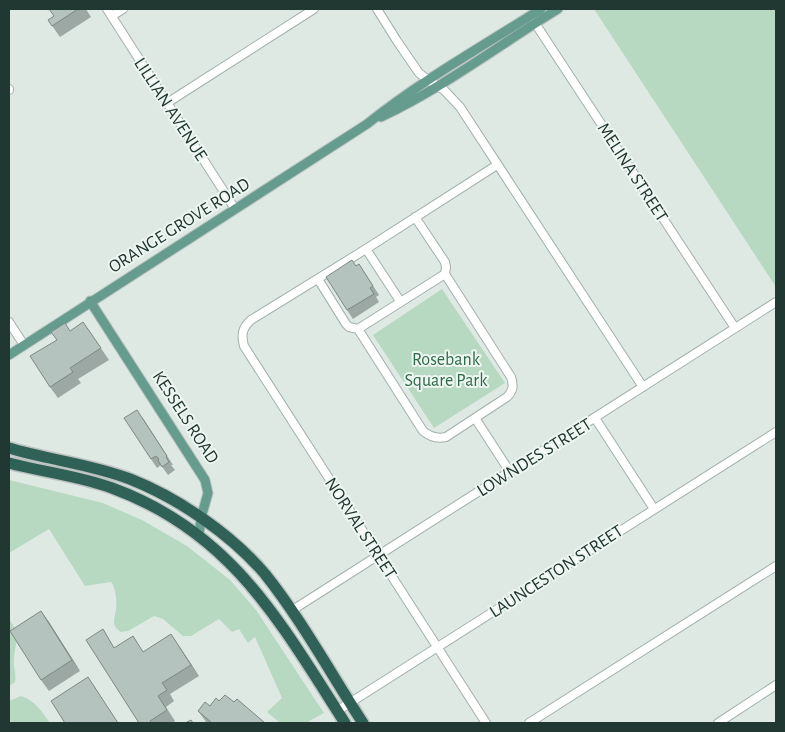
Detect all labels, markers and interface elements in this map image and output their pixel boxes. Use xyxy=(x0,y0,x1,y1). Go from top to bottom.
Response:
street label: LILLIAN AVENUE xyxy=(130,55,210,165)
street label: MELINA STREET xyxy=(594,120,671,225)
street label: ORANGE GROVE ROAD xyxy=(106,175,253,277)
park label: Rosebank Square Park xyxy=(405,351,488,390)
street label: KESSELS ROAD xyxy=(149,368,222,467)
street label: LOWNDES STREET xyxy=(474,415,595,500)
street label: NORVAL STREET xyxy=(321,475,400,583)
street label: LAUNCESTON STREET xyxy=(487,522,627,622)

